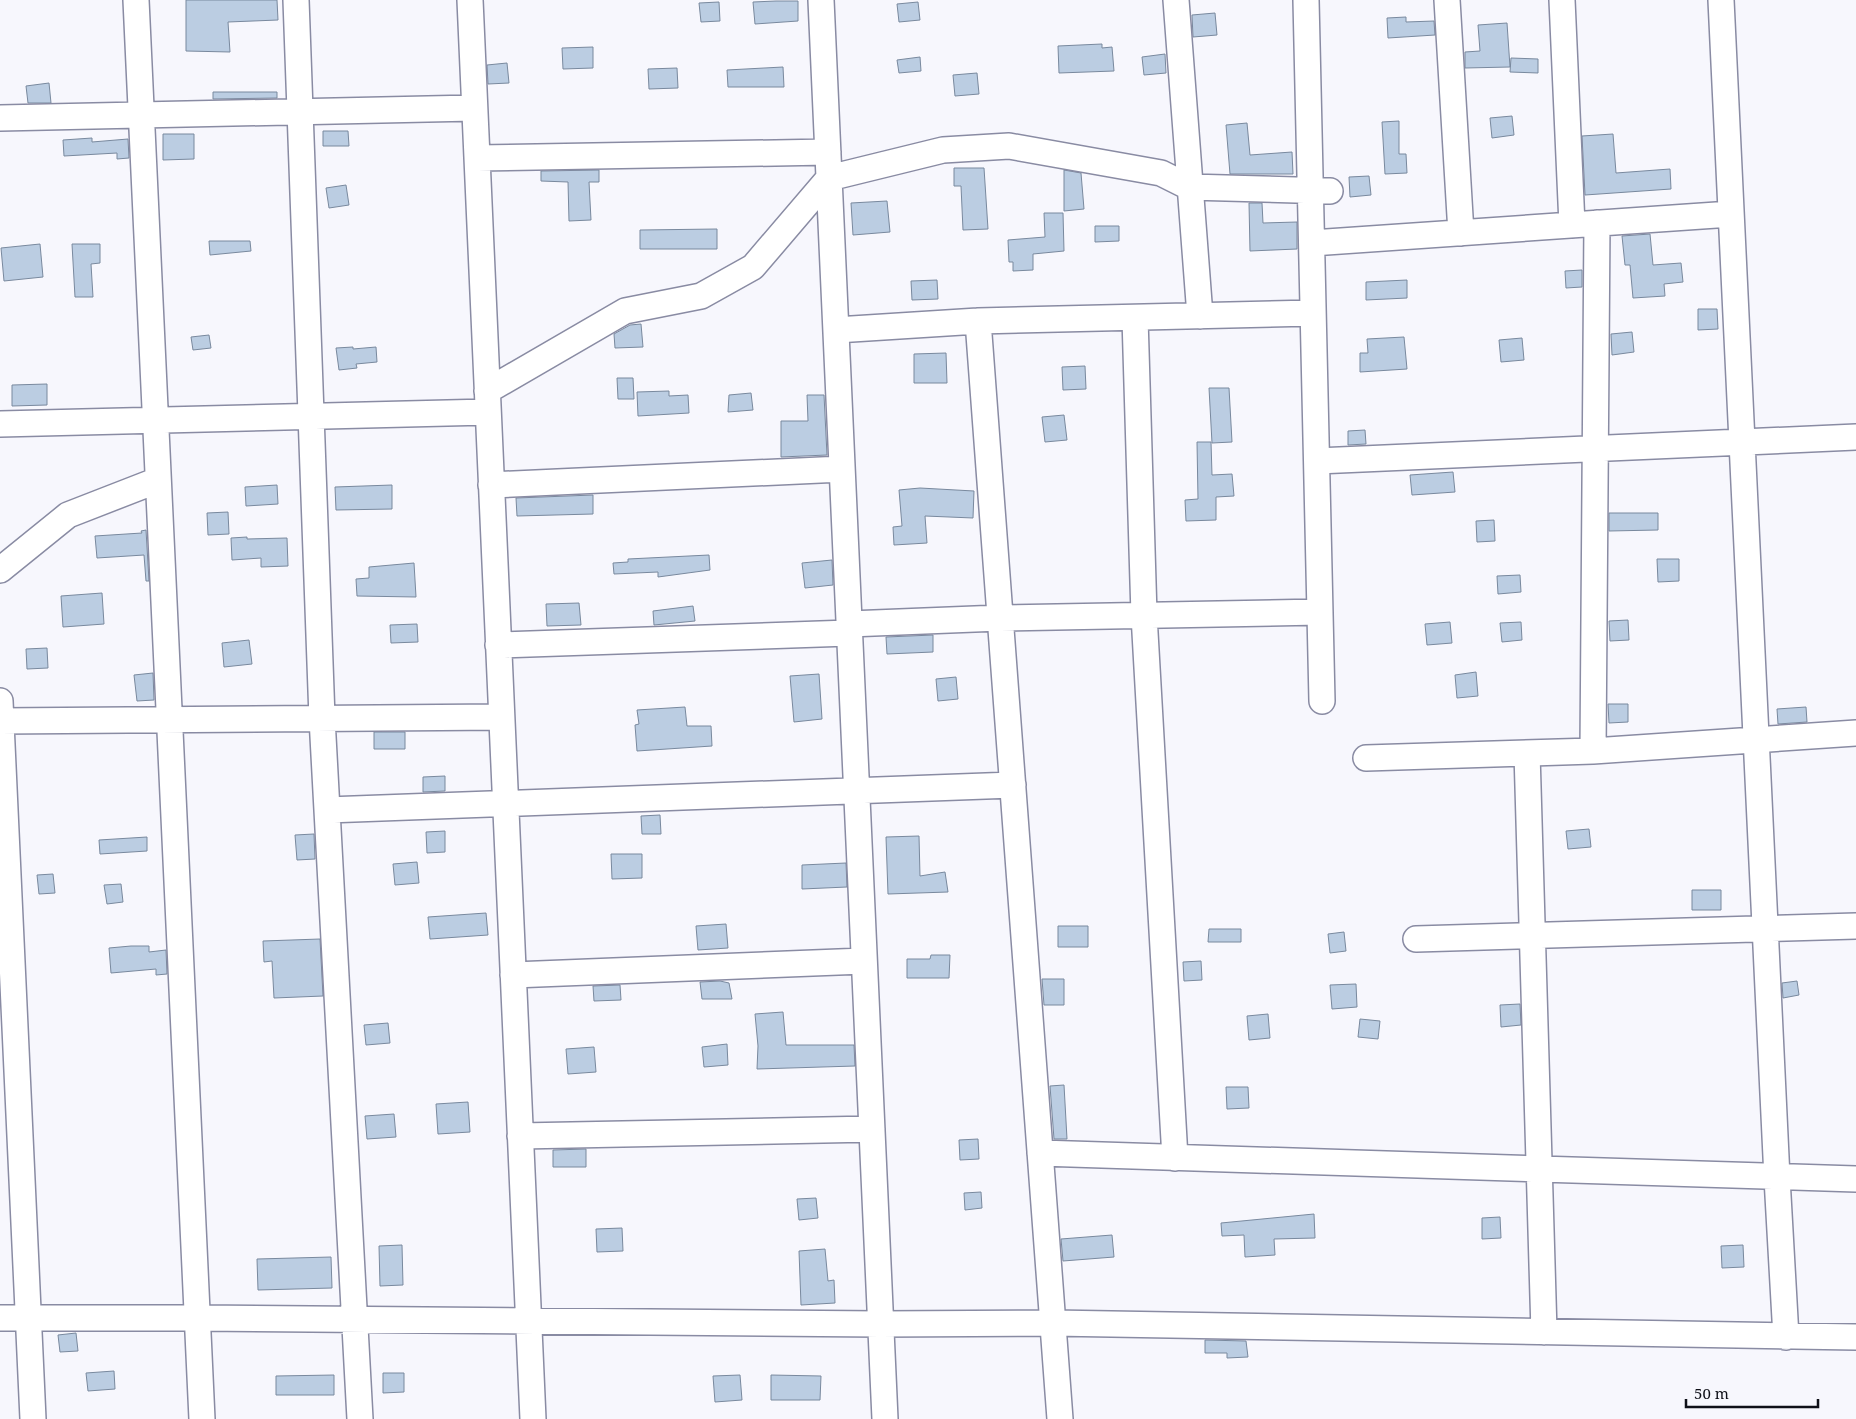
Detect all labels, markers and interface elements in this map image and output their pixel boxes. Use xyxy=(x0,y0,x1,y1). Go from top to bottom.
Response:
scale bar xyxy=(1686,1376,1818,1408)
text: 50 m xyxy=(1694,1383,1729,1403)

